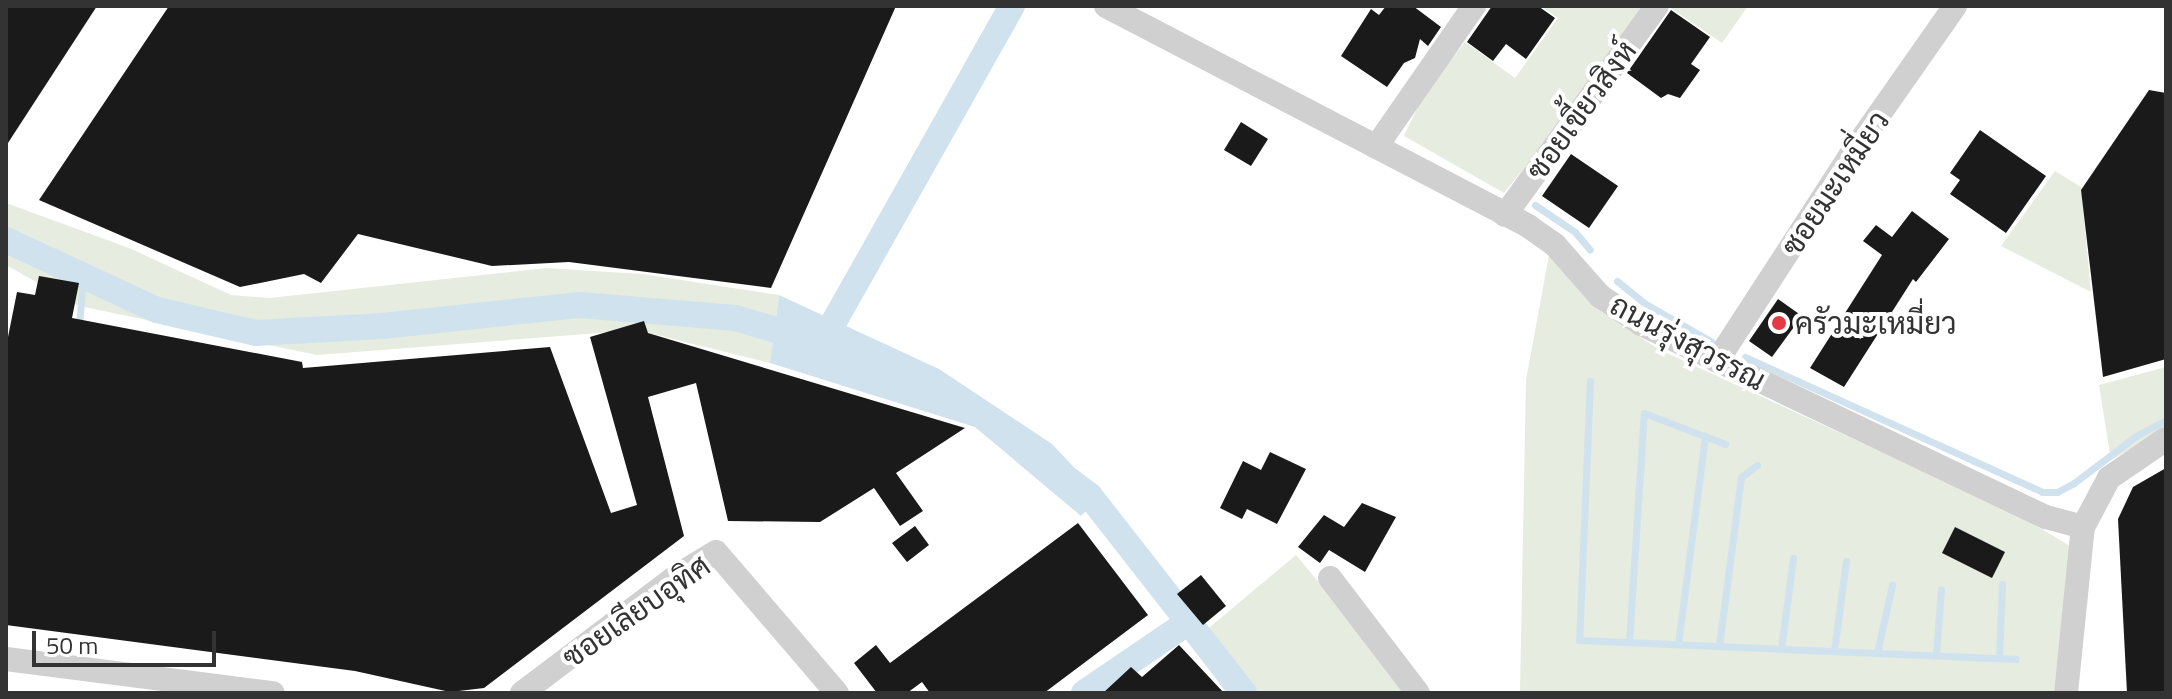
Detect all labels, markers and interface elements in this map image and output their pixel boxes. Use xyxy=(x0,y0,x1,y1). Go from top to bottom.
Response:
street label: ซอยเขี้ยวสิงห์ xyxy=(1519,33,1643,187)
street label: ซอยมะเหมี่ยว xyxy=(1773,104,1897,262)
street label: ถนนรุ่งสุวรรณ xyxy=(1604,286,1772,398)
place label: ครัวมะเหมี่ยว xyxy=(1795,305,1957,341)
marker: ครัวมะเหมี่ยว xyxy=(1770,314,1788,332)
street label: ซอยเลียบอุทิศ xyxy=(555,547,717,675)
scale bar xyxy=(36,615,220,665)
text: 50 m xyxy=(46,627,98,663)

